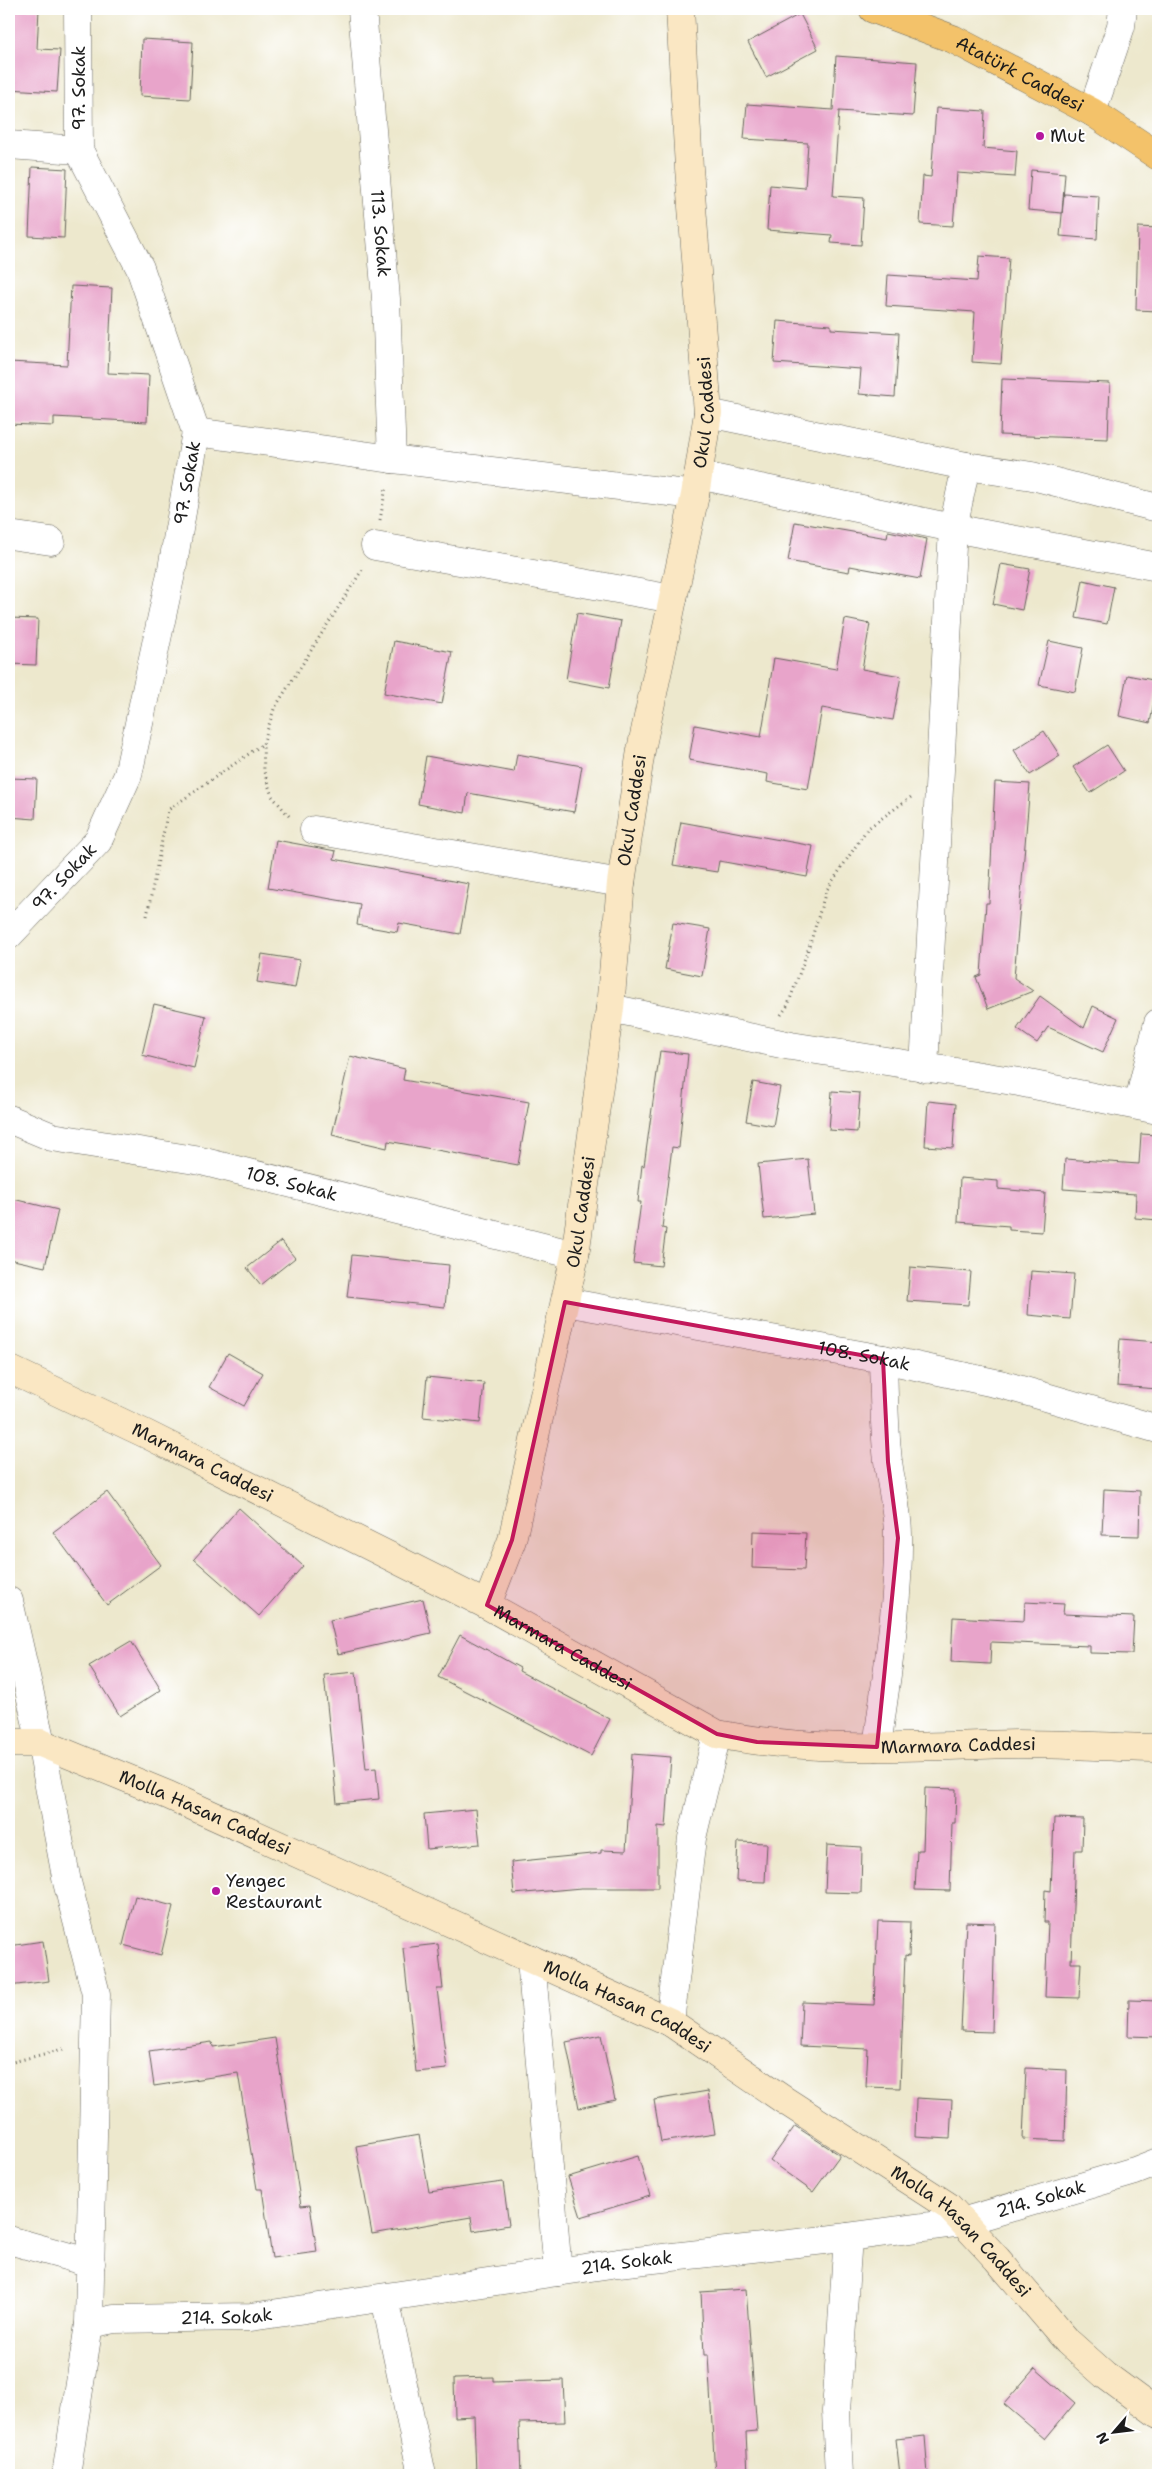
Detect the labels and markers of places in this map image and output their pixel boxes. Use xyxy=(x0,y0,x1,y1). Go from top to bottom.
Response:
place label: Mut xyxy=(1050,124,1085,148)
marker: Mut xyxy=(1034,130,1046,142)
place label: Yengec Restaurant xyxy=(226,1869,322,1914)
marker: Yengec Restaurant xyxy=(210,1885,222,1897)

